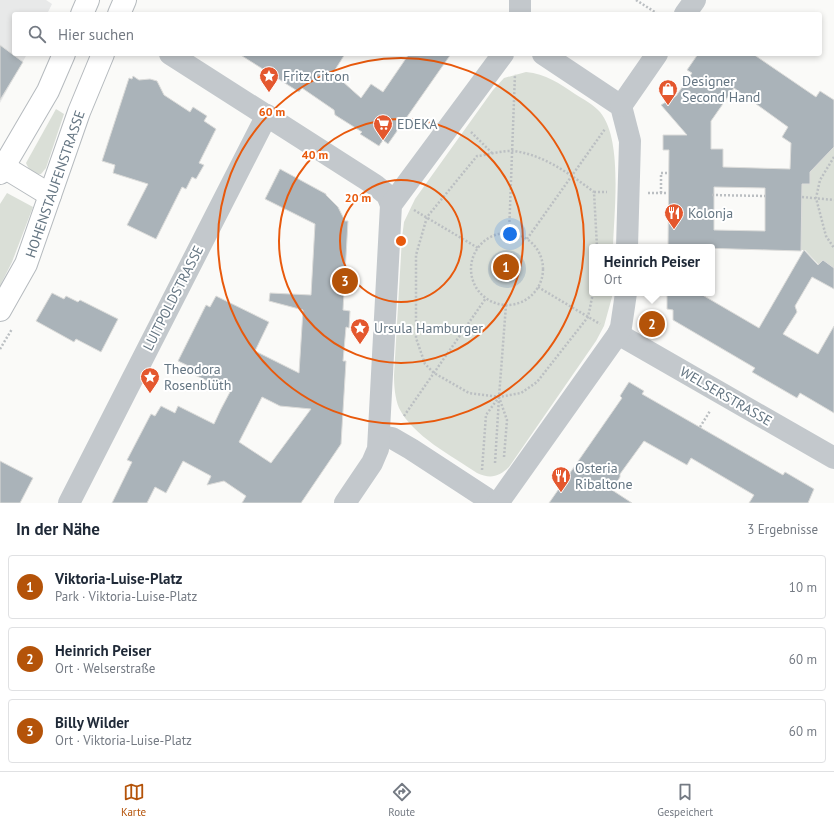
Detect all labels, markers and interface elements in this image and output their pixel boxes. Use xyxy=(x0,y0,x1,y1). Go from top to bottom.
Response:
search box xyxy=(12,12,822,56)
icon: search xyxy=(26,23,48,45)
text: Hier suchen xyxy=(58,25,134,44)
place icon: Fritz Citron xyxy=(258,65,280,93)
place label: Fritz Citron xyxy=(283,67,350,85)
place label: Designer Second Hand xyxy=(682,72,760,106)
shop icon: Designer Second Hand xyxy=(657,78,679,106)
text: 60 m xyxy=(259,104,285,119)
street label: HOHENSTAUFENSTRASSE xyxy=(21,108,89,260)
supermarket icon: EDEKA xyxy=(372,113,394,141)
place label: EDEKA xyxy=(397,115,438,133)
text: 40 m xyxy=(302,147,328,162)
text: 20 m xyxy=(345,190,371,205)
restaurant icon: Kolonja xyxy=(663,202,685,230)
place label: Kolonja xyxy=(688,204,733,222)
your location xyxy=(500,224,520,244)
centre of rings xyxy=(394,234,408,248)
street label: LUITPOLDSTRASSE xyxy=(139,242,207,354)
popup xyxy=(589,244,715,296)
pin: 1 xyxy=(493,252,519,282)
text: Heinrich Peiser xyxy=(604,252,700,271)
pin: 3 xyxy=(332,266,358,296)
text: Ort xyxy=(604,271,622,288)
pin: 2 xyxy=(639,309,665,339)
place icon: Ursula Hamburger xyxy=(349,317,371,345)
place label: Ursula Hamburger xyxy=(374,319,483,337)
place label: Theodora Rosenblüth xyxy=(164,360,231,394)
street label: WELSERSTRASSE xyxy=(677,362,775,430)
place icon: Theodora Rosenblüth xyxy=(139,366,161,394)
place label: Osteria Ribaltone xyxy=(575,459,633,493)
restaurant icon: Osteria Ribaltone xyxy=(550,465,572,493)
text: In der Nähe xyxy=(16,518,100,540)
text: 3 Ergebnisse xyxy=(747,521,818,538)
text: Viktoria-Luise-Platz xyxy=(55,569,183,588)
text: 1 xyxy=(26,579,34,596)
text: 10 m xyxy=(789,579,817,596)
text: Park · Viktoria-Luise-Platz xyxy=(55,588,197,605)
text: Heinrich Peiser xyxy=(55,641,151,660)
text: 2 xyxy=(26,651,34,668)
text: 60 m xyxy=(789,651,817,668)
text: Ort · Welserstraße xyxy=(55,660,155,677)
text: Billy Wilder xyxy=(55,713,129,732)
text: 3 xyxy=(26,723,34,740)
text: 60 m xyxy=(789,723,817,740)
text: Ort · Viktoria-Luise-Platz xyxy=(55,732,192,749)
tab: Karte xyxy=(121,781,146,819)
tab: Route xyxy=(388,781,415,819)
tab: Gespeichert xyxy=(657,781,713,819)

